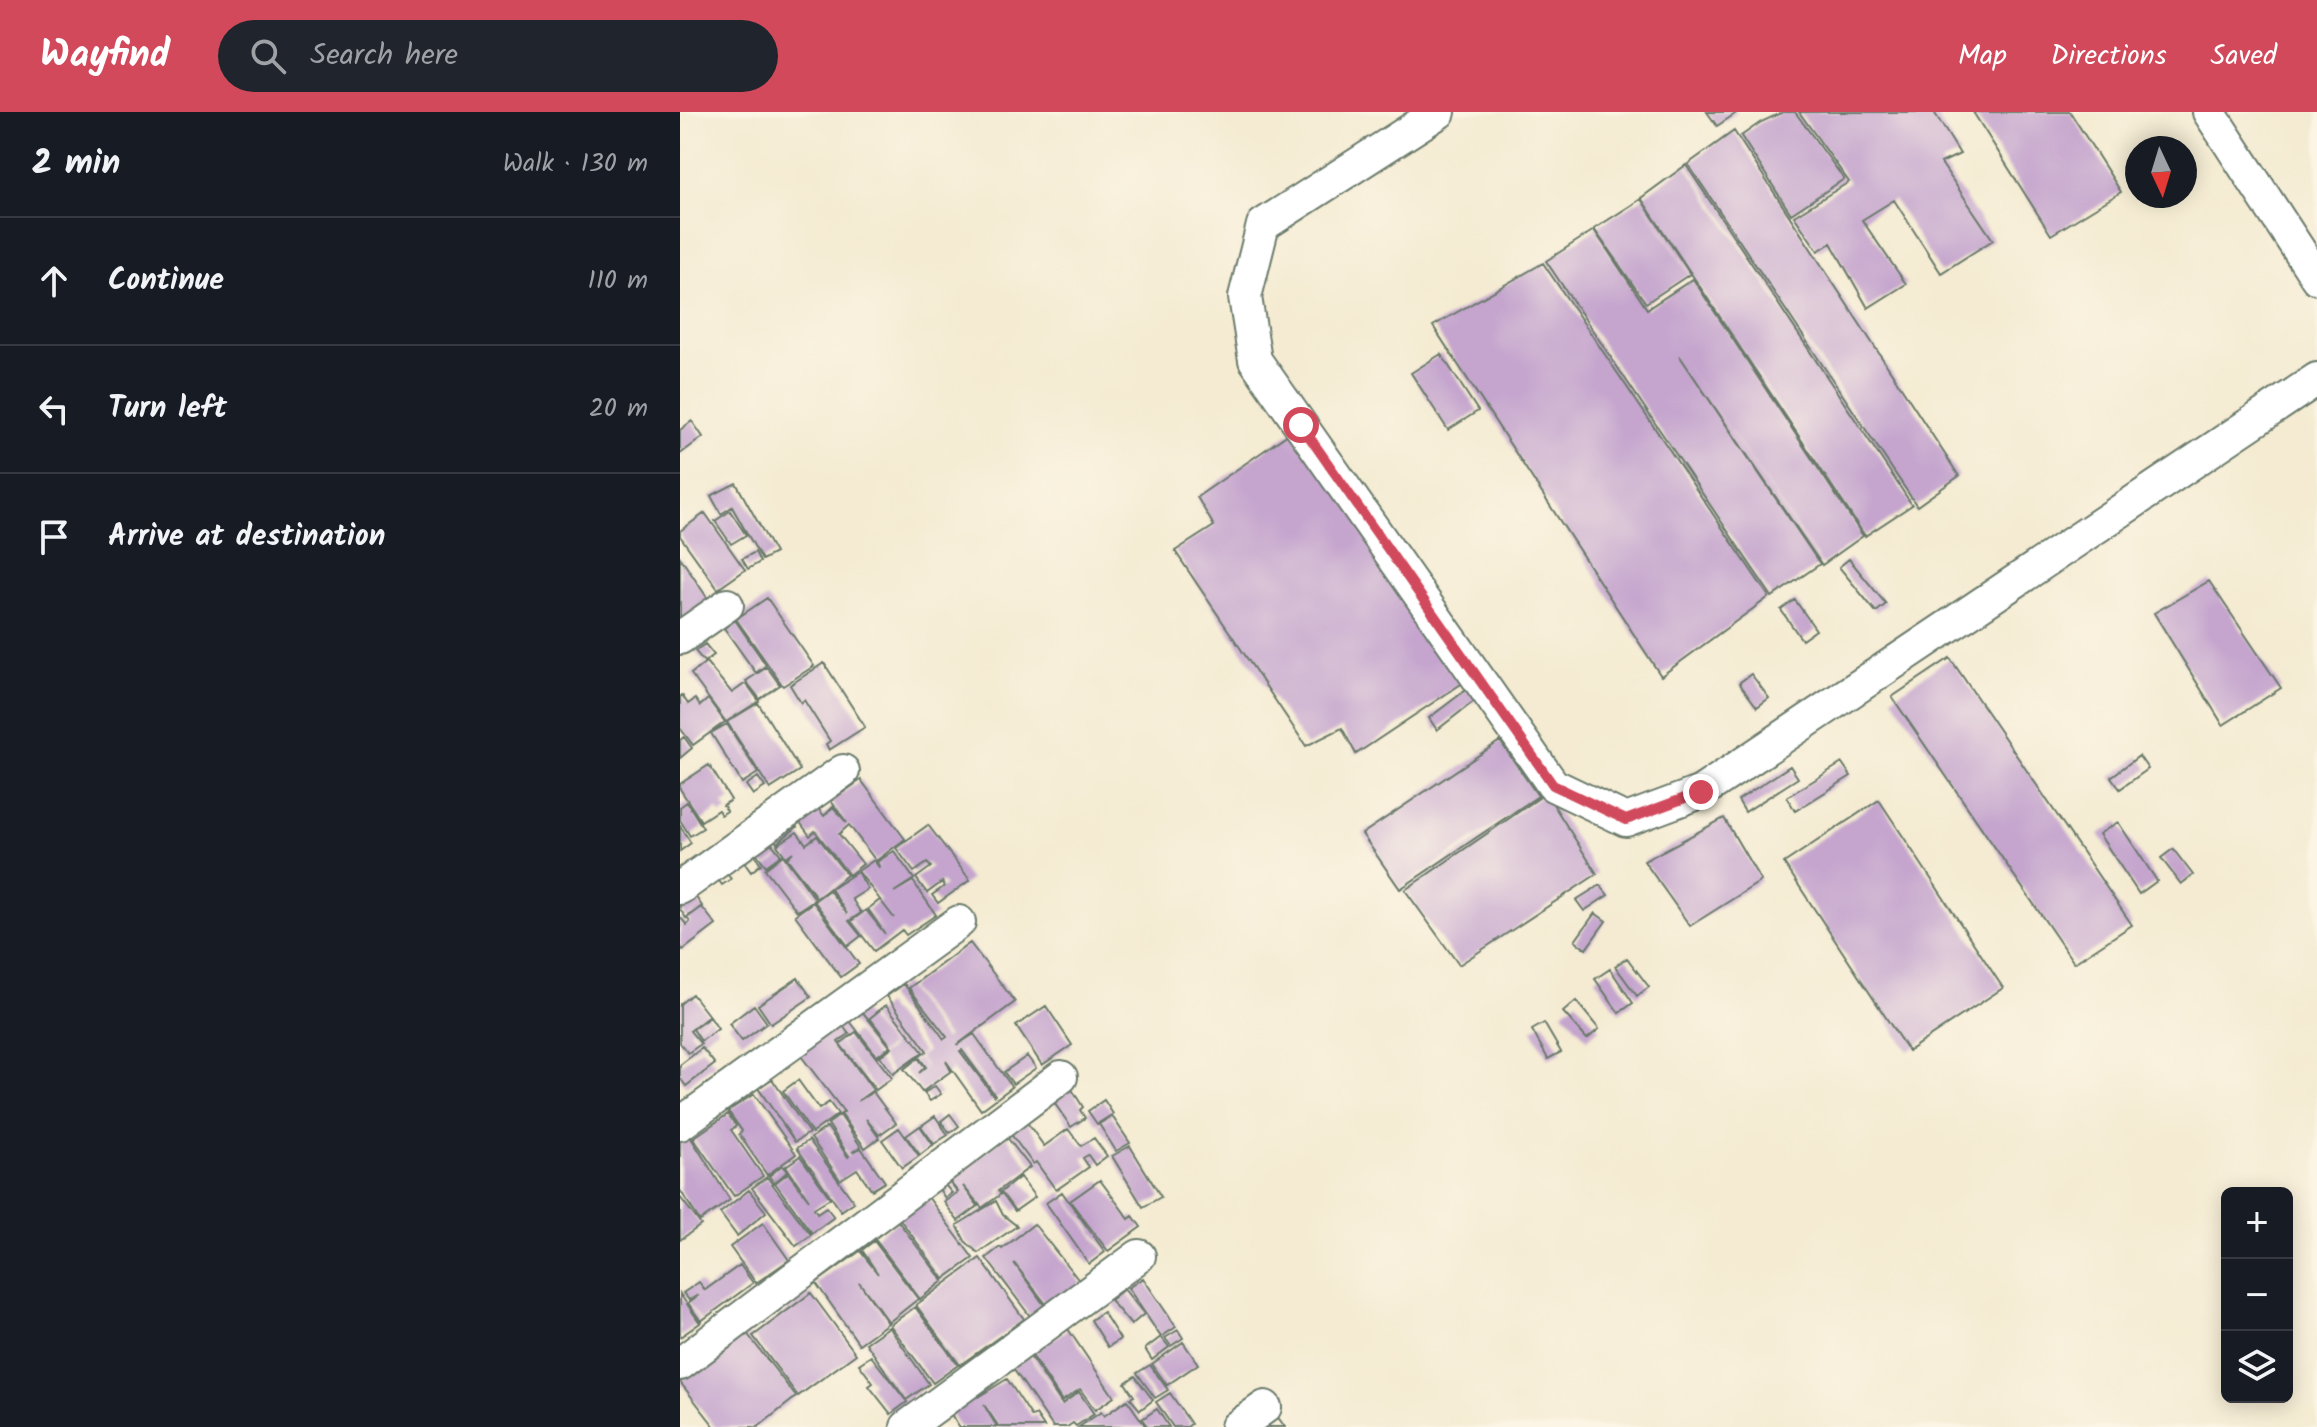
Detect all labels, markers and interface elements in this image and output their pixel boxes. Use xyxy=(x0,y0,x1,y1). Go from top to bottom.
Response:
search box xyxy=(218,20,778,92)
text: Wayfind xyxy=(40,26,170,86)
text: Search here xyxy=(310,32,458,80)
icon: search xyxy=(246,34,290,78)
text: Map xyxy=(1958,34,2007,79)
text: Directions xyxy=(2051,34,2167,79)
text: Saved xyxy=(2211,34,2277,79)
north arrow xyxy=(2125,136,2197,208)
text: 2 min xyxy=(32,137,120,191)
text: Walk · 130 m xyxy=(503,143,648,185)
text: Continue xyxy=(108,257,224,305)
icon: ahead xyxy=(32,259,76,303)
text: 110 m xyxy=(588,260,648,302)
text: Turn left xyxy=(108,385,227,433)
icon: left xyxy=(32,387,76,431)
text: 20 m xyxy=(589,388,648,430)
route start xyxy=(1283,407,1319,443)
text: Arrive at destination xyxy=(108,513,385,561)
icon: arrive xyxy=(32,515,76,559)
route end xyxy=(1683,774,1719,810)
map controls xyxy=(2221,1187,2293,1403)
button: + xyxy=(2221,1187,2293,1259)
button: − xyxy=(2221,1259,2293,1331)
button: layers xyxy=(2221,1331,2293,1403)

